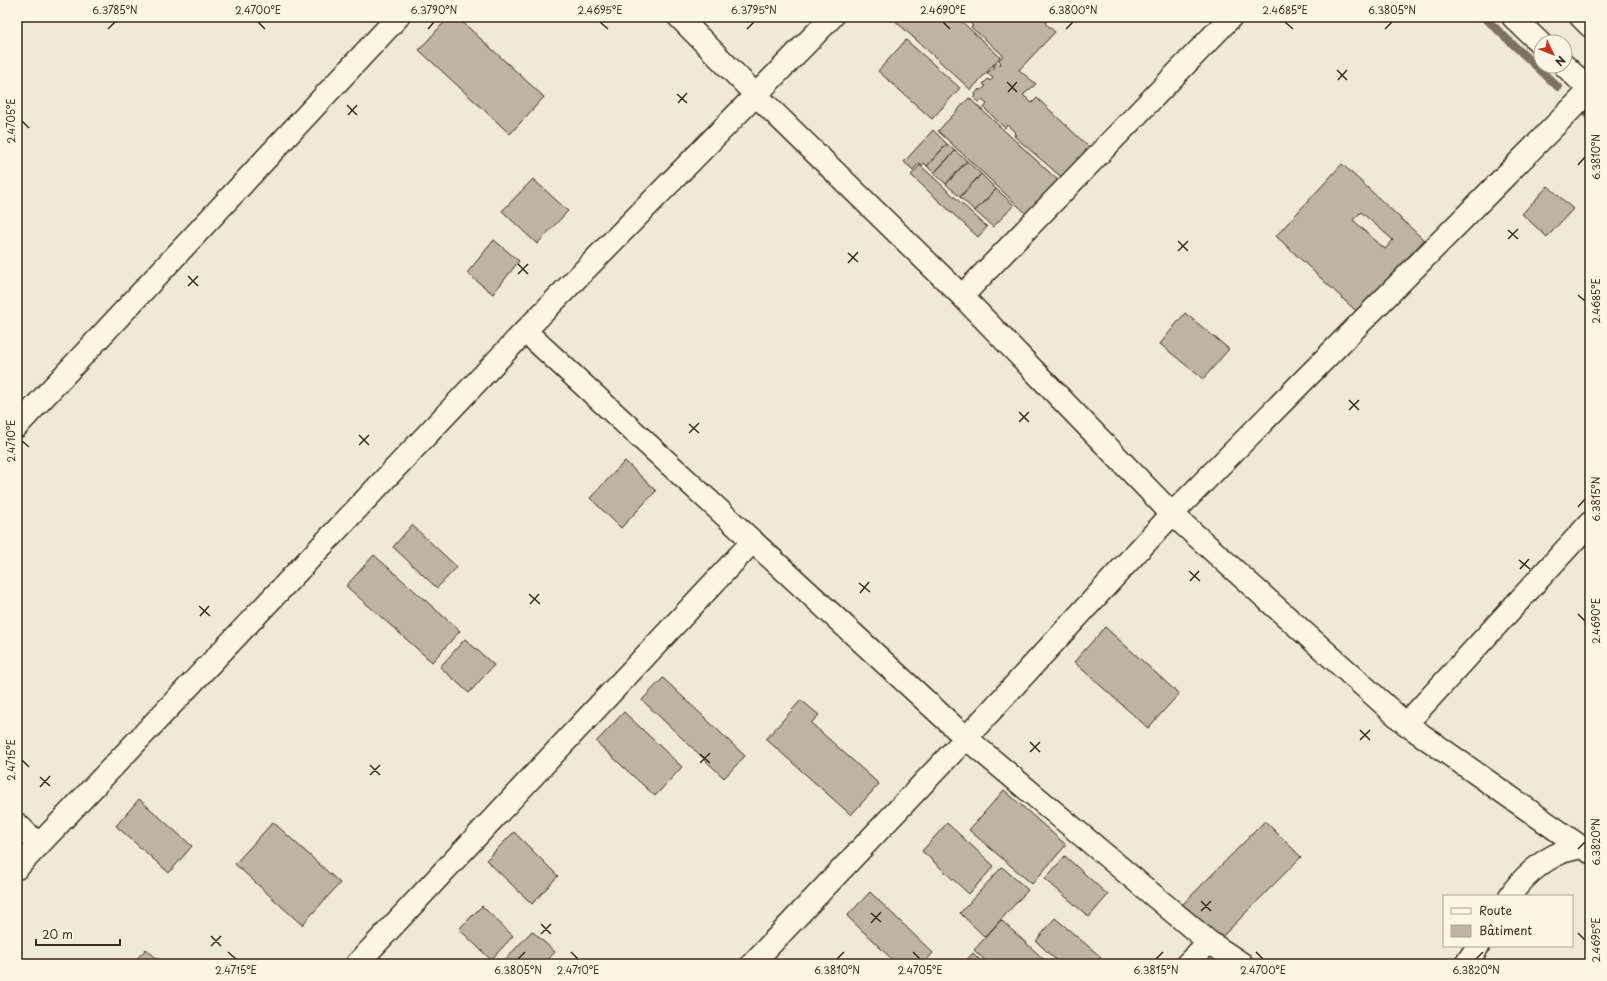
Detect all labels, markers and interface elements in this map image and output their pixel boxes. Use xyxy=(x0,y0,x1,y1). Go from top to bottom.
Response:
text: 6.3785°N xyxy=(92,2,138,17)
text: 2.4700°E xyxy=(235,2,281,17)
text: 6.3790°N xyxy=(411,2,458,17)
text: 2.4695°E xyxy=(577,2,623,17)
text: 6.3795°N xyxy=(731,2,777,17)
text: 2.4690°E xyxy=(920,2,966,17)
text: 6.3800°N xyxy=(1049,2,1098,17)
text: 2.4685°E xyxy=(1262,2,1308,17)
text: 6.3805°N xyxy=(1368,2,1416,17)
north arrow xyxy=(1533,34,1573,74)
text: N xyxy=(1551,52,1570,70)
text: 2.4705°E xyxy=(3,98,18,144)
text: 6.3810°N xyxy=(1588,134,1603,180)
text: 2.4685°E xyxy=(1588,278,1603,324)
text: 2.4710°E xyxy=(3,420,18,462)
text: 6.3815°N xyxy=(1588,476,1603,522)
text: 2.4690°E xyxy=(1588,598,1603,644)
text: 2.4715°E xyxy=(3,739,18,781)
text: 6.3820°N xyxy=(1588,818,1603,866)
legend xyxy=(1443,895,1573,947)
text: Route xyxy=(1479,901,1512,919)
text: 2.4695°E xyxy=(1588,917,1603,963)
scale bar xyxy=(36,921,120,947)
text: Bâtiment xyxy=(1479,921,1532,939)
text: 20 m xyxy=(42,925,73,943)
text: 2.4715°E xyxy=(215,962,257,977)
text: 6.3805°N xyxy=(494,962,542,977)
text: 2.4710°E xyxy=(557,962,599,977)
text: 6.3810°N xyxy=(814,962,860,977)
text: 2.4705°E xyxy=(897,962,943,977)
text: 6.3815°N xyxy=(1133,962,1179,977)
text: 2.4700°E xyxy=(1240,962,1286,977)
text: 6.3820°N xyxy=(1452,962,1500,977)

